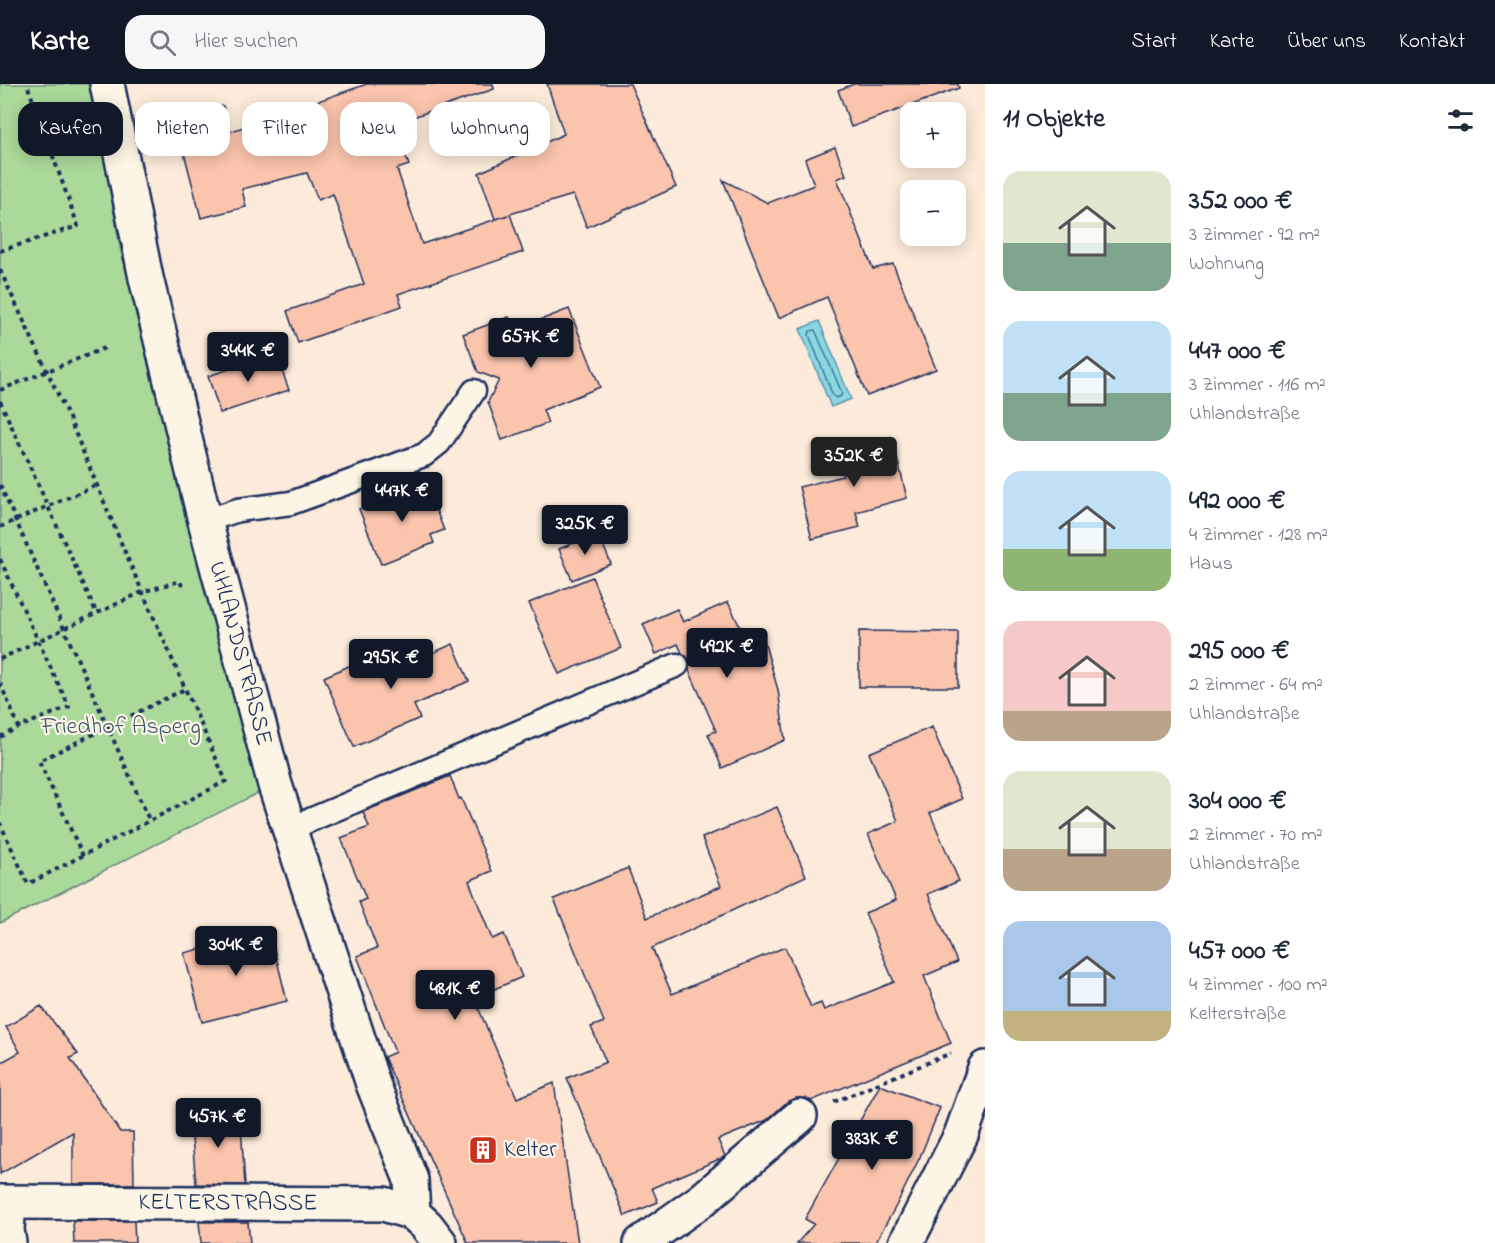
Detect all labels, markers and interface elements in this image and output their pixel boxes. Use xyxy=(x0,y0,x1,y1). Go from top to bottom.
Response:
search box xyxy=(125,15,545,69)
text: Karte xyxy=(30,22,89,63)
icon: search xyxy=(146,26,179,59)
text: Hier suchen xyxy=(194,26,298,58)
text: Start xyxy=(1131,27,1177,57)
text: Karte xyxy=(1210,27,1254,57)
text: Über uns xyxy=(1287,27,1366,57)
text: Kontakt xyxy=(1399,27,1465,57)
text: 11 Objekte xyxy=(1003,101,1105,139)
chip: Kaufen xyxy=(18,102,123,156)
chip: Mieten xyxy=(135,102,230,156)
chip: Filter xyxy=(242,102,328,156)
chip: Neu xyxy=(340,102,417,156)
chip: Wohnung xyxy=(429,102,550,156)
map controls xyxy=(900,102,966,246)
button: + xyxy=(900,102,966,168)
icon: filters xyxy=(1444,104,1477,137)
button: − xyxy=(900,180,966,246)
text: 352 000 € xyxy=(1189,183,1292,221)
icon: home xyxy=(1051,195,1123,267)
text: 3 Zimmer · 92 m² xyxy=(1189,221,1320,250)
text: Wohnung xyxy=(1189,250,1264,279)
pin: 657K € xyxy=(482,318,580,369)
text: 657K € xyxy=(502,323,560,352)
pin: 344K € xyxy=(199,332,297,383)
text: 447 000 € xyxy=(1189,333,1286,371)
text: 344K € xyxy=(221,337,275,366)
icon: home xyxy=(1051,345,1123,417)
text: 3 Zimmer · 116 m² xyxy=(1189,371,1326,400)
text: Uhlandstraße xyxy=(1189,400,1300,429)
pin: 352K € xyxy=(805,437,903,488)
text: 352K € xyxy=(825,442,883,471)
pin: 447K € xyxy=(353,472,451,523)
text: 447K € xyxy=(375,477,429,506)
text: 492 000 € xyxy=(1189,483,1285,521)
icon: home xyxy=(1051,495,1123,567)
pin: 325K € xyxy=(536,505,634,556)
text: 325K € xyxy=(556,510,614,539)
text: 4 Zimmer · 128 m² xyxy=(1189,521,1328,550)
text: Haus xyxy=(1189,550,1233,579)
street label: UHLANDSTRASSE xyxy=(199,558,281,749)
pin: 492K € xyxy=(678,628,776,679)
text: 492K € xyxy=(701,633,753,662)
text: 295 000 € xyxy=(1189,633,1289,671)
pin: 295K € xyxy=(342,639,440,690)
text: 295K € xyxy=(363,644,419,673)
icon: home xyxy=(1051,645,1123,717)
text: 2 Zimmer · 64 m² xyxy=(1189,671,1323,700)
text: Uhlandstraße xyxy=(1189,700,1300,729)
park label: Friedhof Asperg xyxy=(40,710,201,745)
text: 304 000 € xyxy=(1189,783,1287,821)
icon: home xyxy=(1051,795,1123,867)
text: 2 Zimmer · 70 m² xyxy=(1189,821,1323,850)
text: Uhlandstraße xyxy=(1189,850,1300,879)
pin: 304K € xyxy=(187,926,285,977)
text: 304K € xyxy=(209,931,263,960)
text: 457 000 € xyxy=(1189,933,1290,971)
icon: home xyxy=(1051,945,1123,1017)
pin: 481K € xyxy=(406,970,504,1021)
text: 4 Zimmer · 100 m² xyxy=(1189,971,1328,1000)
text: 481K € xyxy=(430,975,480,1004)
text: Kelterstraße xyxy=(1189,1000,1286,1029)
pin: 457K € xyxy=(169,1098,267,1149)
text: 457K € xyxy=(190,1103,246,1132)
pin: 383K € xyxy=(823,1120,921,1171)
text: 383K € xyxy=(846,1125,898,1154)
place label: Kelter xyxy=(504,1133,557,1168)
building icon: Kelter xyxy=(467,1134,499,1166)
street label: KELTERSTRASSE xyxy=(138,1185,318,1221)

